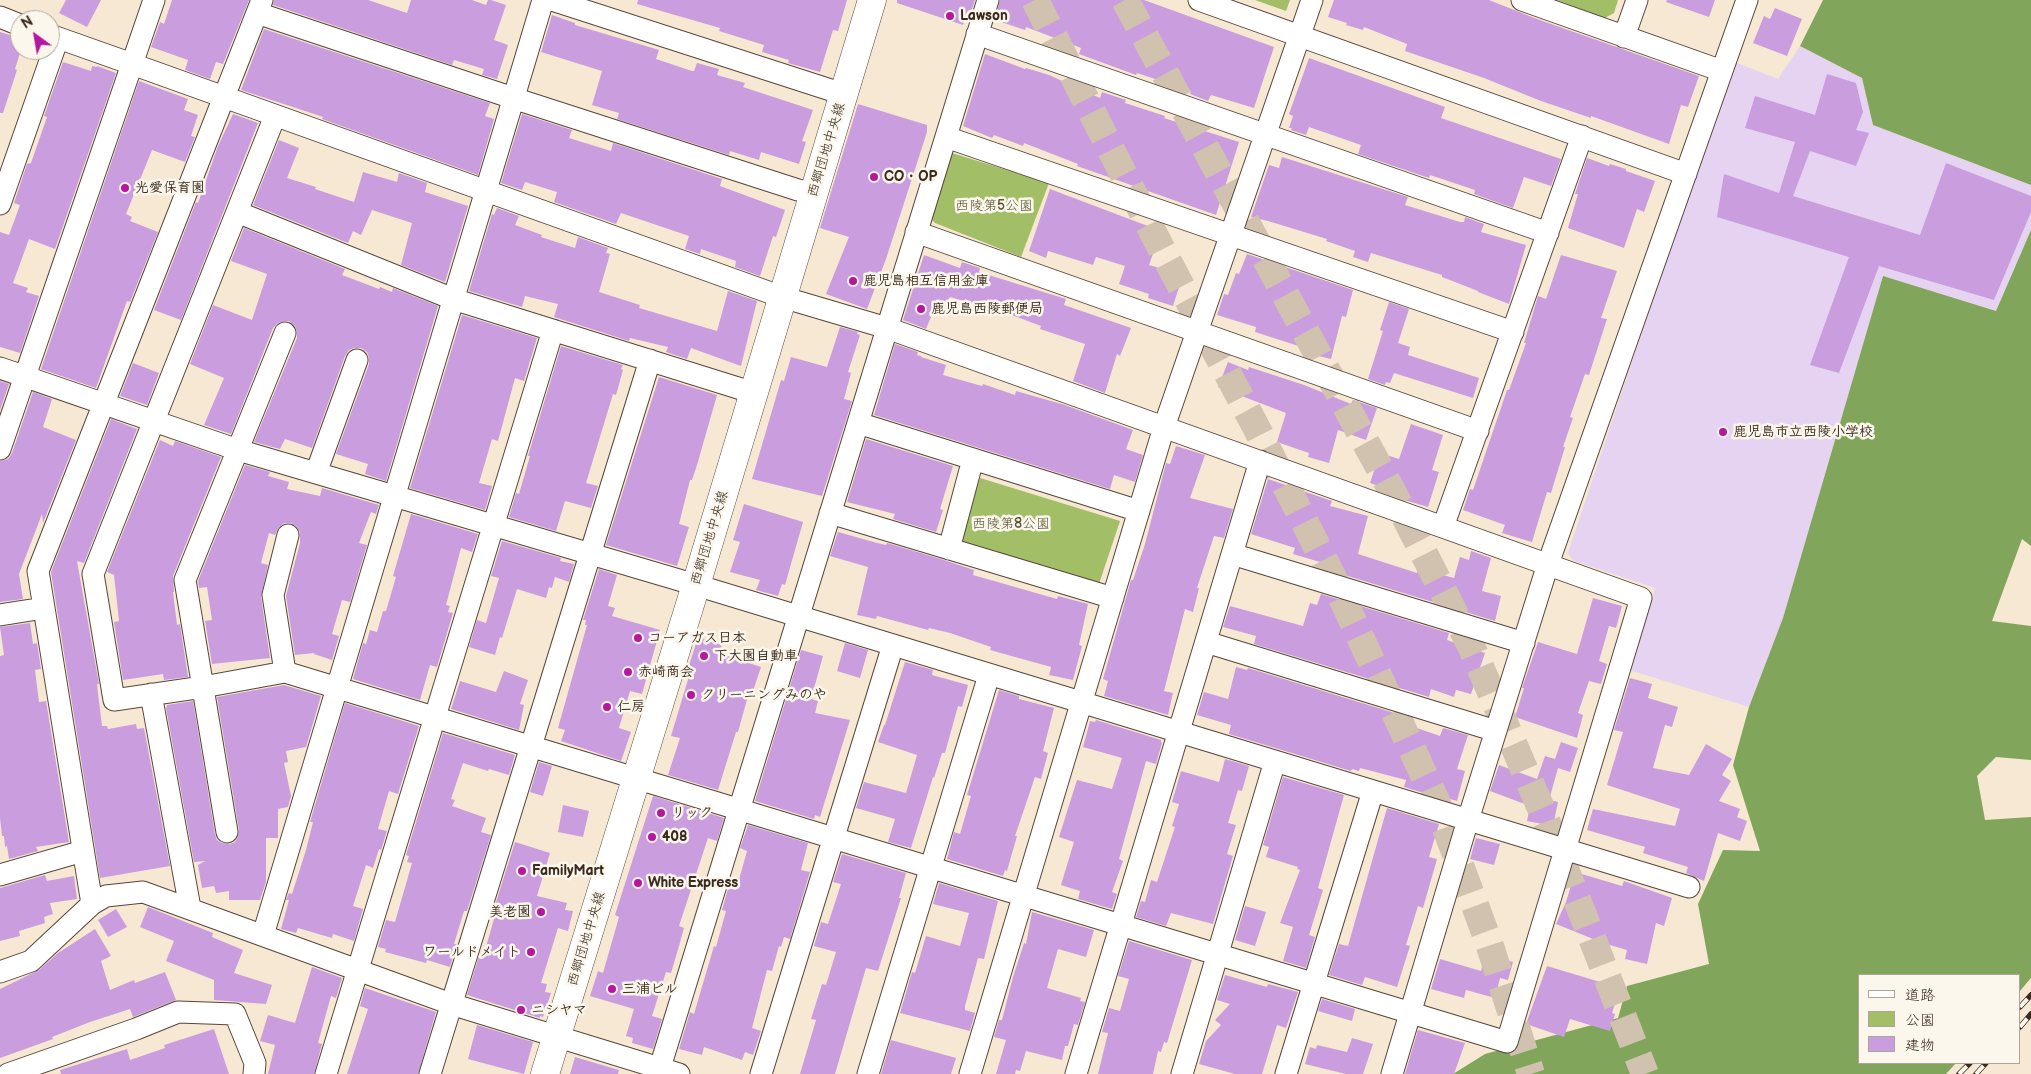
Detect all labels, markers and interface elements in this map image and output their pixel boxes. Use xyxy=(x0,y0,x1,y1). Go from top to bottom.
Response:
place label: Lawson xyxy=(960,8,1008,24)
north arrow xyxy=(10,10,60,60)
marker: Lawson xyxy=(944,10,956,22)
text: N xyxy=(18,13,36,33)
street label: 西郷団地中央線 xyxy=(805,101,849,199)
place label: CO・OP xyxy=(884,169,937,185)
marker: CO・OP xyxy=(868,171,880,183)
place label: 光愛保育園 xyxy=(135,180,205,196)
marker: 光愛保育園 xyxy=(119,182,131,194)
park label: 西陵第5公園 xyxy=(955,198,1033,214)
place label: 鹿児島相互信用金庫 xyxy=(863,273,989,289)
marker: 鹿児島相互信用金庫 xyxy=(847,275,859,287)
place label: 鹿児島西陵郵便局 xyxy=(931,301,1043,317)
marker: 鹿児島西陵郵便局 xyxy=(915,303,927,315)
place label: 鹿児島市立西陵小学校 xyxy=(1733,424,1873,440)
marker: 鹿児島市立西陵小学校 xyxy=(1717,426,1729,438)
street label: 西郷団地中央線 xyxy=(688,489,732,587)
park label: 西陵第8公園 xyxy=(972,516,1050,532)
place label: コーアガス日本 xyxy=(648,630,746,646)
marker: コーアガス日本 xyxy=(632,632,644,644)
place label: 下大園自動車 xyxy=(714,648,798,664)
marker: 下大園自動車 xyxy=(698,650,710,662)
place label: 赤崎商会 xyxy=(638,664,694,680)
marker: 赤崎商会 xyxy=(622,666,634,678)
place label: クリーニングみのや xyxy=(701,687,827,703)
marker: クリーニングみのや xyxy=(685,689,697,701)
place label: 仁房 xyxy=(617,699,645,715)
marker: 仁房 xyxy=(601,701,613,713)
place label: リック xyxy=(671,805,713,821)
marker: リック xyxy=(655,807,667,819)
place label: 408 xyxy=(662,829,687,845)
marker: 408 xyxy=(646,831,658,843)
place label: FamilyMart xyxy=(532,863,604,879)
marker: FamilyMart xyxy=(516,865,528,877)
place label: White Express xyxy=(648,875,738,891)
marker: White Express xyxy=(632,877,644,889)
street label: 西郷団地中央線 xyxy=(565,890,609,988)
place label: 美老園 xyxy=(489,904,531,920)
marker: 美老園 xyxy=(535,906,547,918)
place label: ワールドメイト xyxy=(423,944,521,960)
marker: ワールドメイト xyxy=(525,946,537,958)
legend xyxy=(1858,974,2021,1064)
place label: 三浦ビル xyxy=(622,981,678,997)
marker: 三浦ビル xyxy=(606,983,618,995)
text: 道路 xyxy=(1905,986,1935,1005)
place label: ニシヤマ xyxy=(531,1002,587,1018)
marker: ニシヤマ xyxy=(515,1004,527,1016)
text: 公園 xyxy=(1905,1011,1935,1030)
text: 建物 xyxy=(1905,1036,1935,1055)

